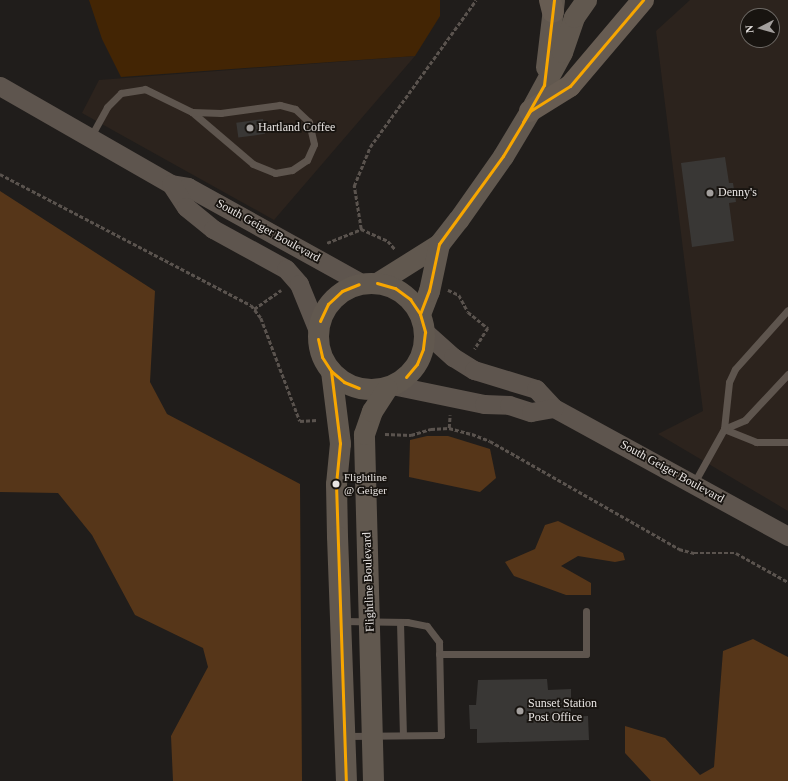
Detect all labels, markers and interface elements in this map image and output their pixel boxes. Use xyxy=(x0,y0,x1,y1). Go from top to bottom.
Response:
north arrow xyxy=(740,8,780,48)
text: N xyxy=(743,25,755,34)
place label: Hartland Coffee xyxy=(258,121,335,135)
marker: Hartland Coffee xyxy=(245,123,255,133)
place label: Denny's xyxy=(718,186,757,200)
marker: Denny's xyxy=(705,188,715,198)
street label: South Geiger Boulevard xyxy=(214,196,322,266)
street label: South Geiger Boulevard xyxy=(618,437,726,507)
place label: Flightline @ Geiger xyxy=(344,471,387,497)
marker: Flightline @ Geiger xyxy=(331,479,341,489)
street label: Flightline Boulevard xyxy=(360,532,378,632)
place label: Sunset Station Post Office xyxy=(528,697,597,725)
marker: Sunset Station Post Office xyxy=(515,706,525,716)

